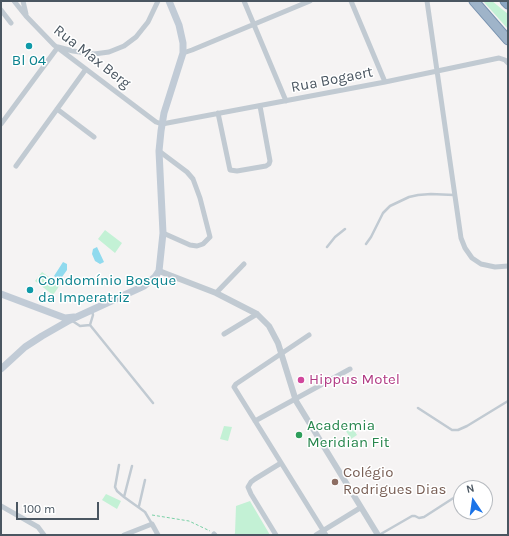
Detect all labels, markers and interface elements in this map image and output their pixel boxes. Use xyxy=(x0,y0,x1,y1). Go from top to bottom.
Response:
street label: Rua Max Berg xyxy=(50,21,134,93)
marker: Bl 04 xyxy=(24,41,34,51)
place label: Bl 04 xyxy=(12,52,46,70)
street label: Rua Bogaert xyxy=(289,63,375,97)
place label: Condomínio Bosque da Imperatriz xyxy=(38,272,176,307)
marker: Condomínio Bosque da Imperatriz xyxy=(25,285,35,295)
place label: Hippus Motel xyxy=(309,371,400,389)
marker: Hippus Motel xyxy=(296,375,306,385)
place label: Academia Meridian Fit xyxy=(307,417,389,452)
marker: Academia Meridian Fit xyxy=(294,430,304,440)
place label: Colégio Rodrigues Dias xyxy=(343,464,446,499)
marker: Colégio Rodrigues Dias xyxy=(330,477,340,487)
north arrow xyxy=(453,480,493,520)
text: N xyxy=(465,482,476,496)
scale bar xyxy=(18,494,101,520)
text: 100 m xyxy=(23,502,55,516)

